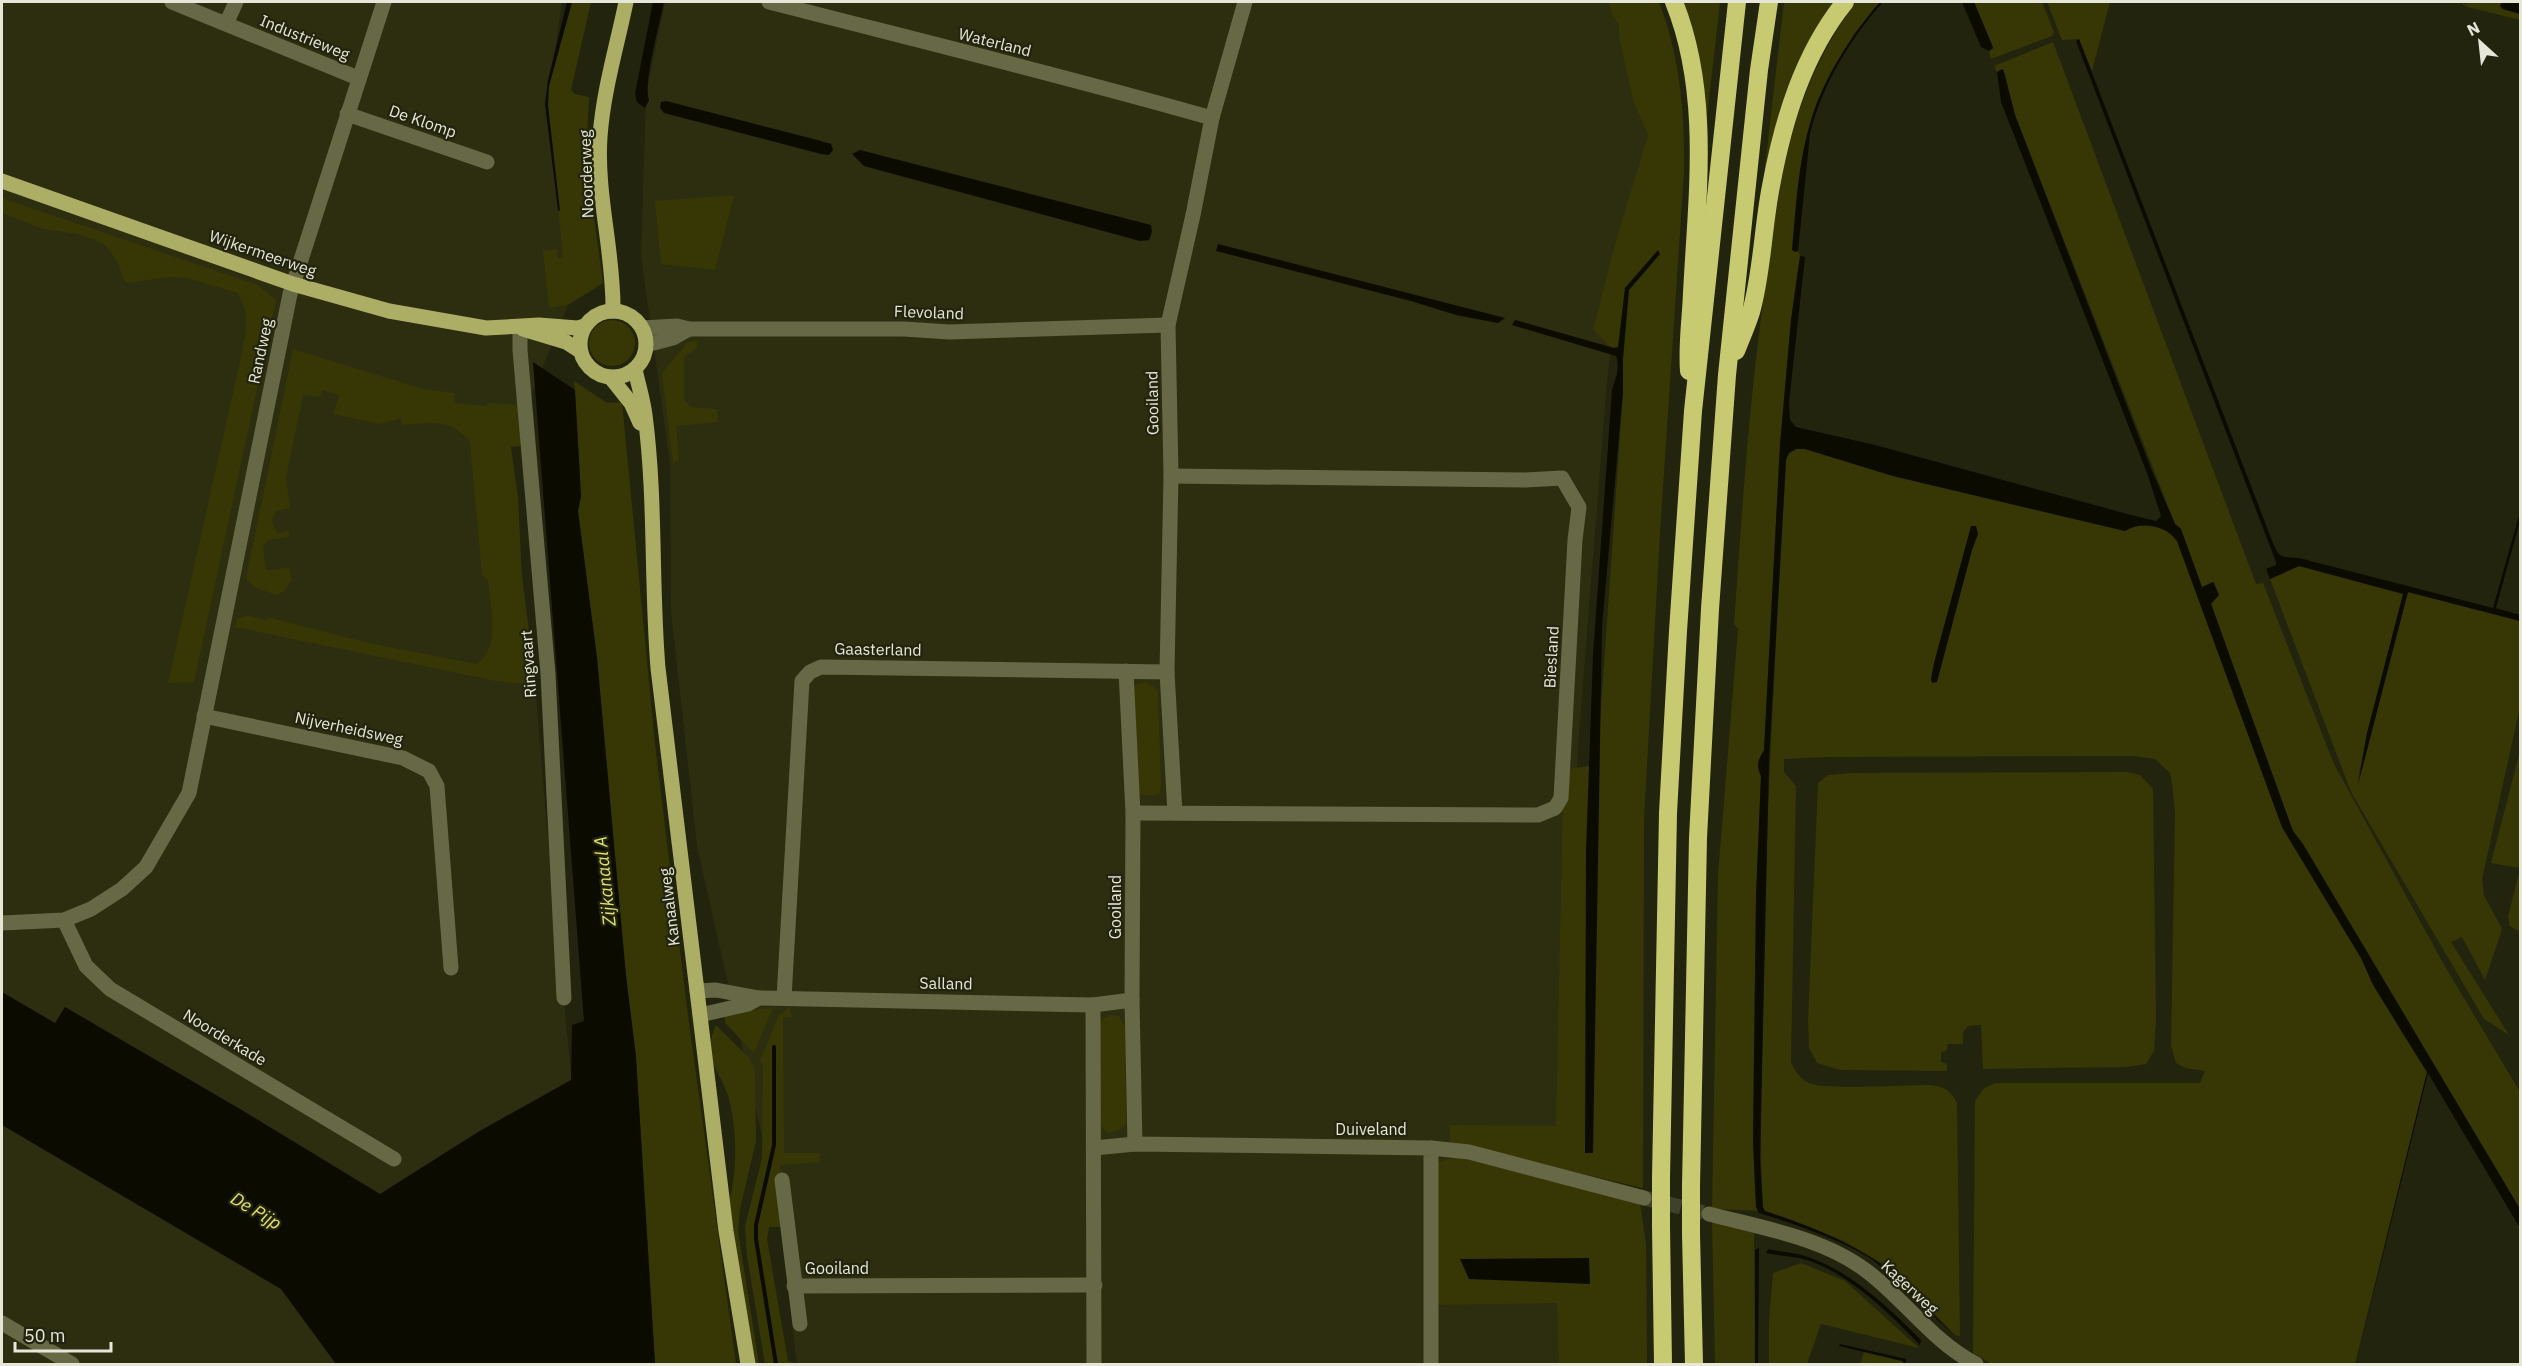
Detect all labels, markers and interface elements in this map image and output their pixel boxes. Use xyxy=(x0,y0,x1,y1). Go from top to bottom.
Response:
street label: Industrieweg xyxy=(257,10,353,64)
north arrow xyxy=(2450,12,2510,72)
text: N xyxy=(2463,17,2483,40)
street label: Waterland xyxy=(957,23,1033,61)
street label: De Klomp xyxy=(387,100,459,142)
street label: Noorderweg xyxy=(574,129,598,219)
street label: Wijkermeerweg xyxy=(207,225,320,281)
street label: Flevoland xyxy=(894,301,964,323)
street label: Randweg xyxy=(243,316,277,386)
street label: Gooiland xyxy=(1141,371,1163,435)
street label: Biesland xyxy=(1539,625,1563,689)
street label: Ringvaart xyxy=(516,629,540,699)
street label: Gaasterland xyxy=(834,638,922,660)
street label: Nijverheidsweg xyxy=(293,707,405,749)
water label: Zijkanaal A xyxy=(588,835,621,928)
street label: Kanaalweg xyxy=(654,866,684,947)
street label: Gooiland xyxy=(1105,875,1125,939)
street label: Salland xyxy=(919,973,973,993)
street label: Noorderkade xyxy=(180,1004,271,1070)
street label: Duiveland xyxy=(1335,1119,1407,1139)
water label: De Pijp xyxy=(227,1186,286,1235)
street label: Kagerweg xyxy=(1877,1255,1943,1319)
street label: Gooiland xyxy=(805,1258,869,1278)
scale bar xyxy=(15,1315,111,1353)
text: 50 m xyxy=(24,1324,66,1347)

